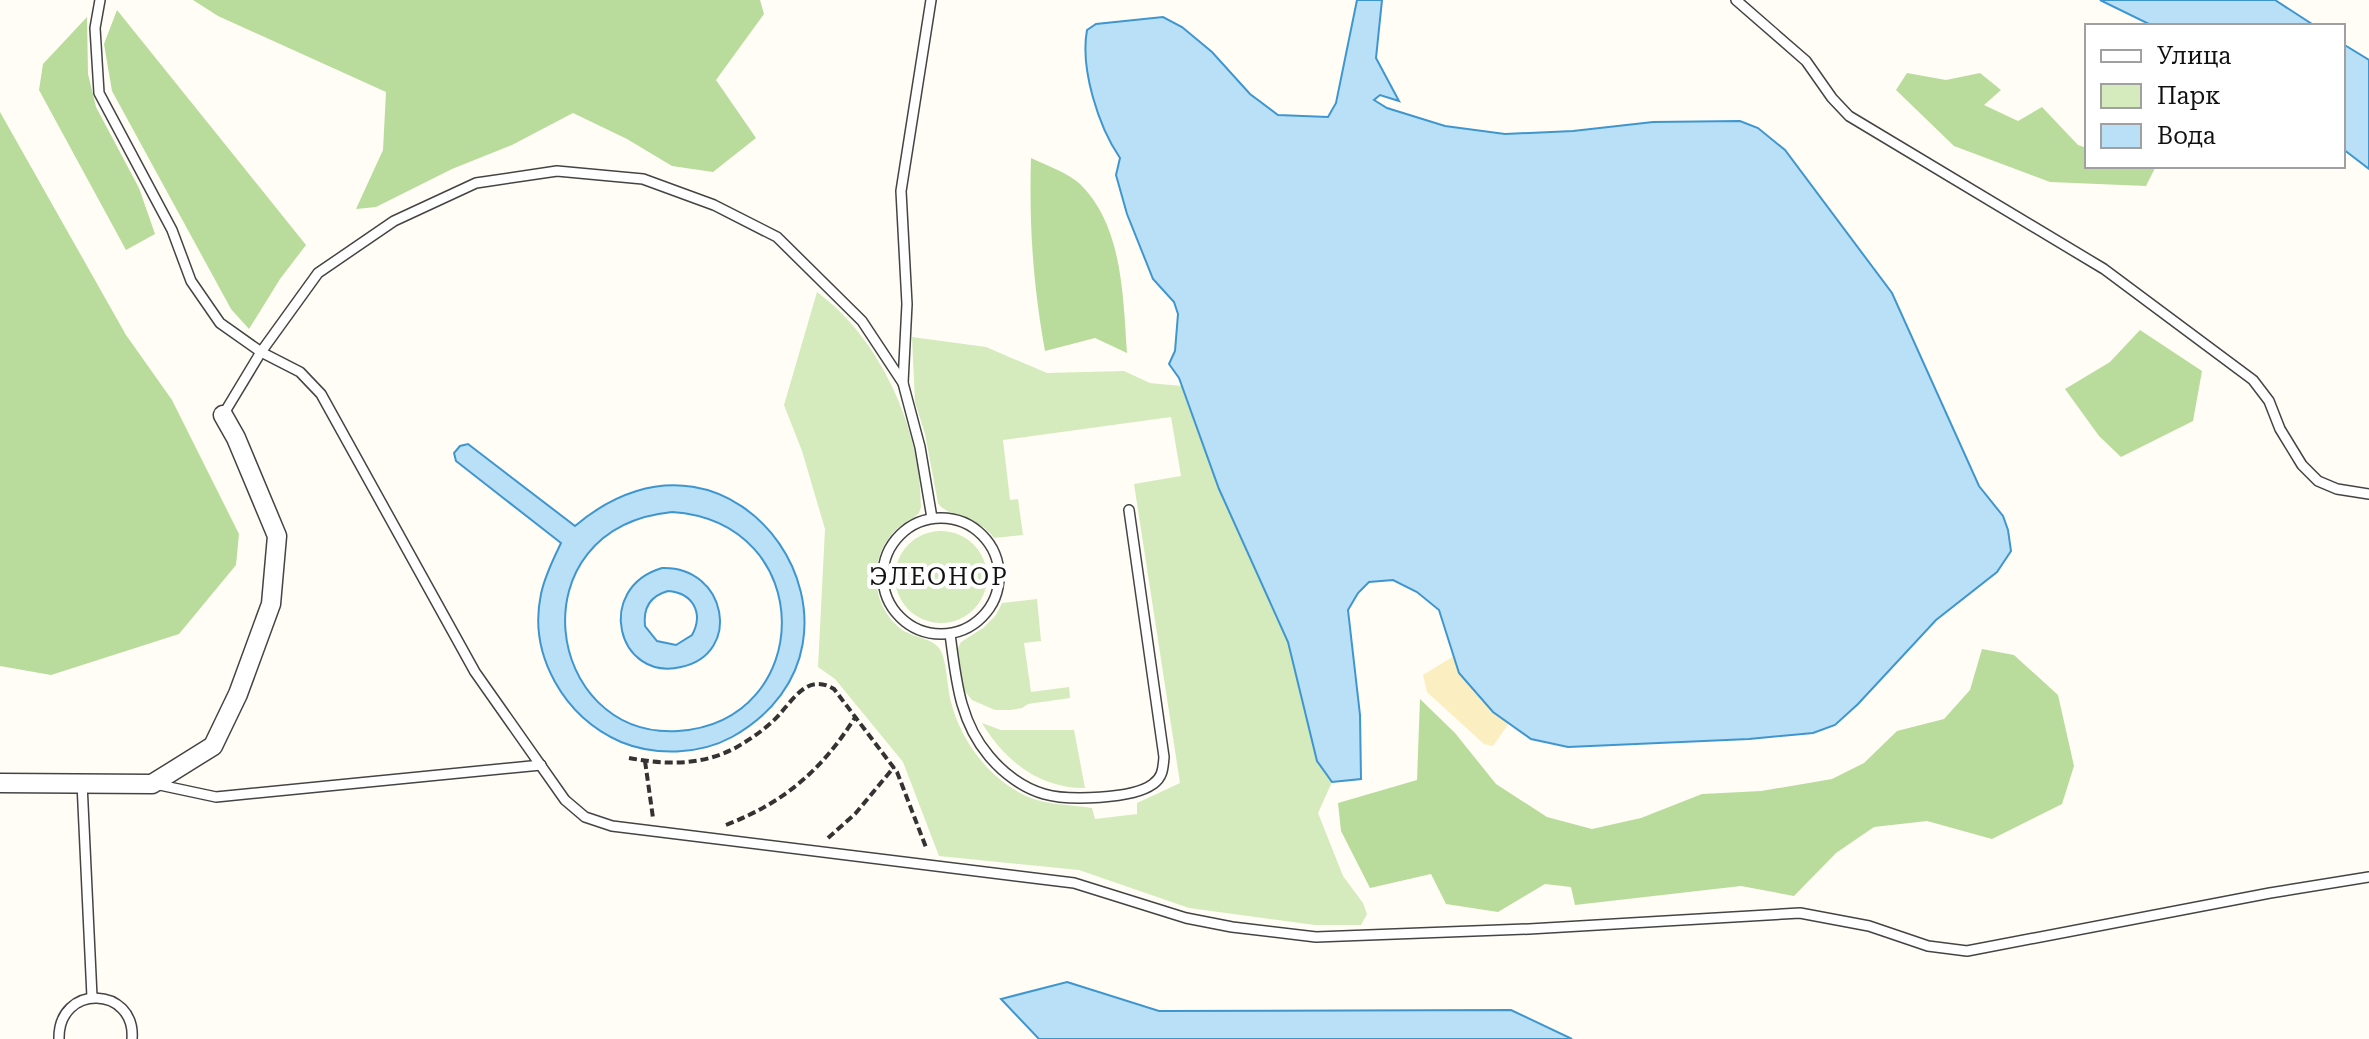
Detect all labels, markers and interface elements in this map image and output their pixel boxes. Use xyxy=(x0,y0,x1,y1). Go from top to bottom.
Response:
legend xyxy=(2085,24,2345,168)
text: Улица xyxy=(2157,42,2231,70)
text: Парк xyxy=(2157,82,2220,110)
text: Вода xyxy=(2157,122,2216,150)
district label: ЭЛЕОНОР xyxy=(869,563,1009,591)

